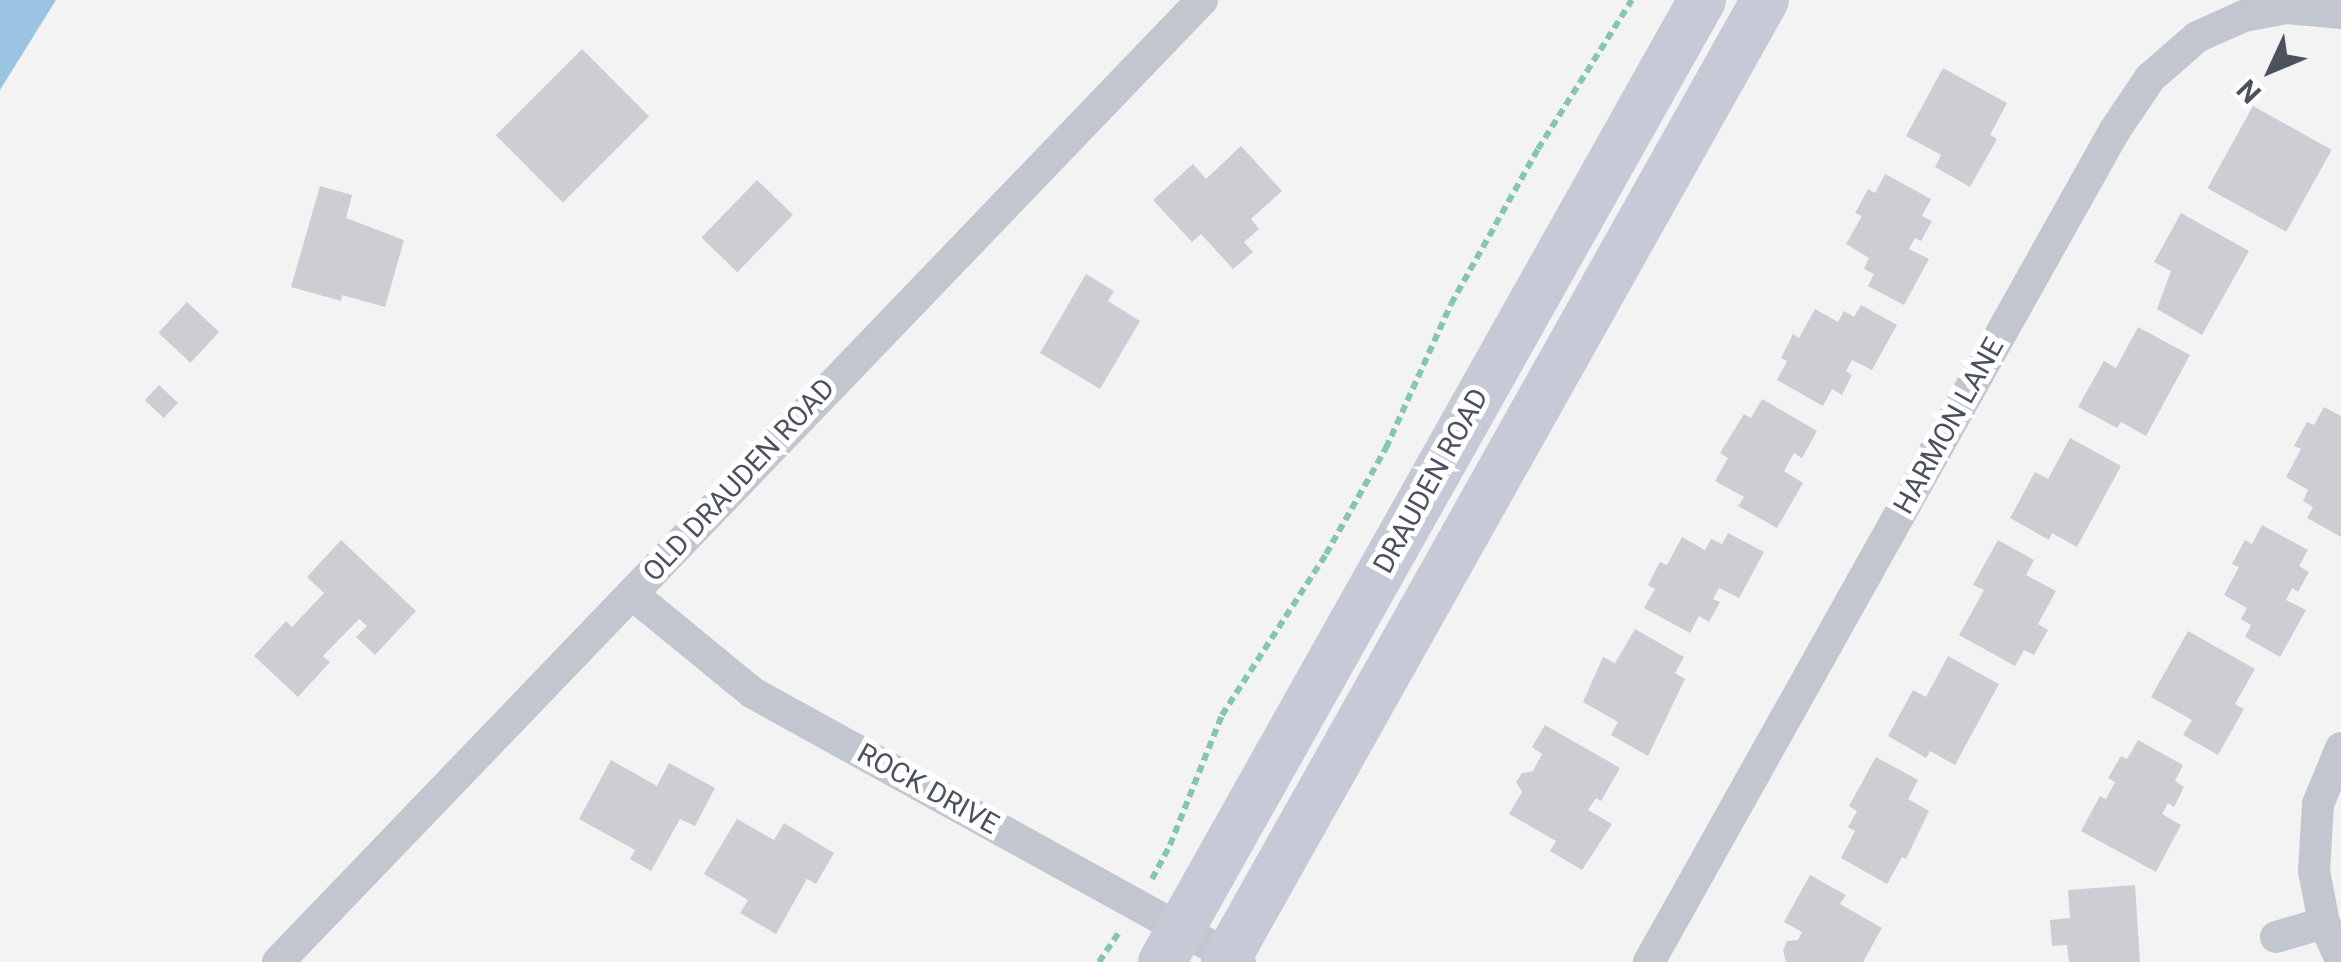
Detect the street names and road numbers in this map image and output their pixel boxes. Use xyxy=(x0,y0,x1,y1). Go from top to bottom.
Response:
street label: HARMON LANE xyxy=(1887,332,2011,520)
street label: OLD DRAUDEN ROAD xyxy=(636,371,842,589)
street label: DRAUDEN ROAD xyxy=(1366,383,1496,579)
street label: ROCK DRIVE xyxy=(852,736,1004,842)

